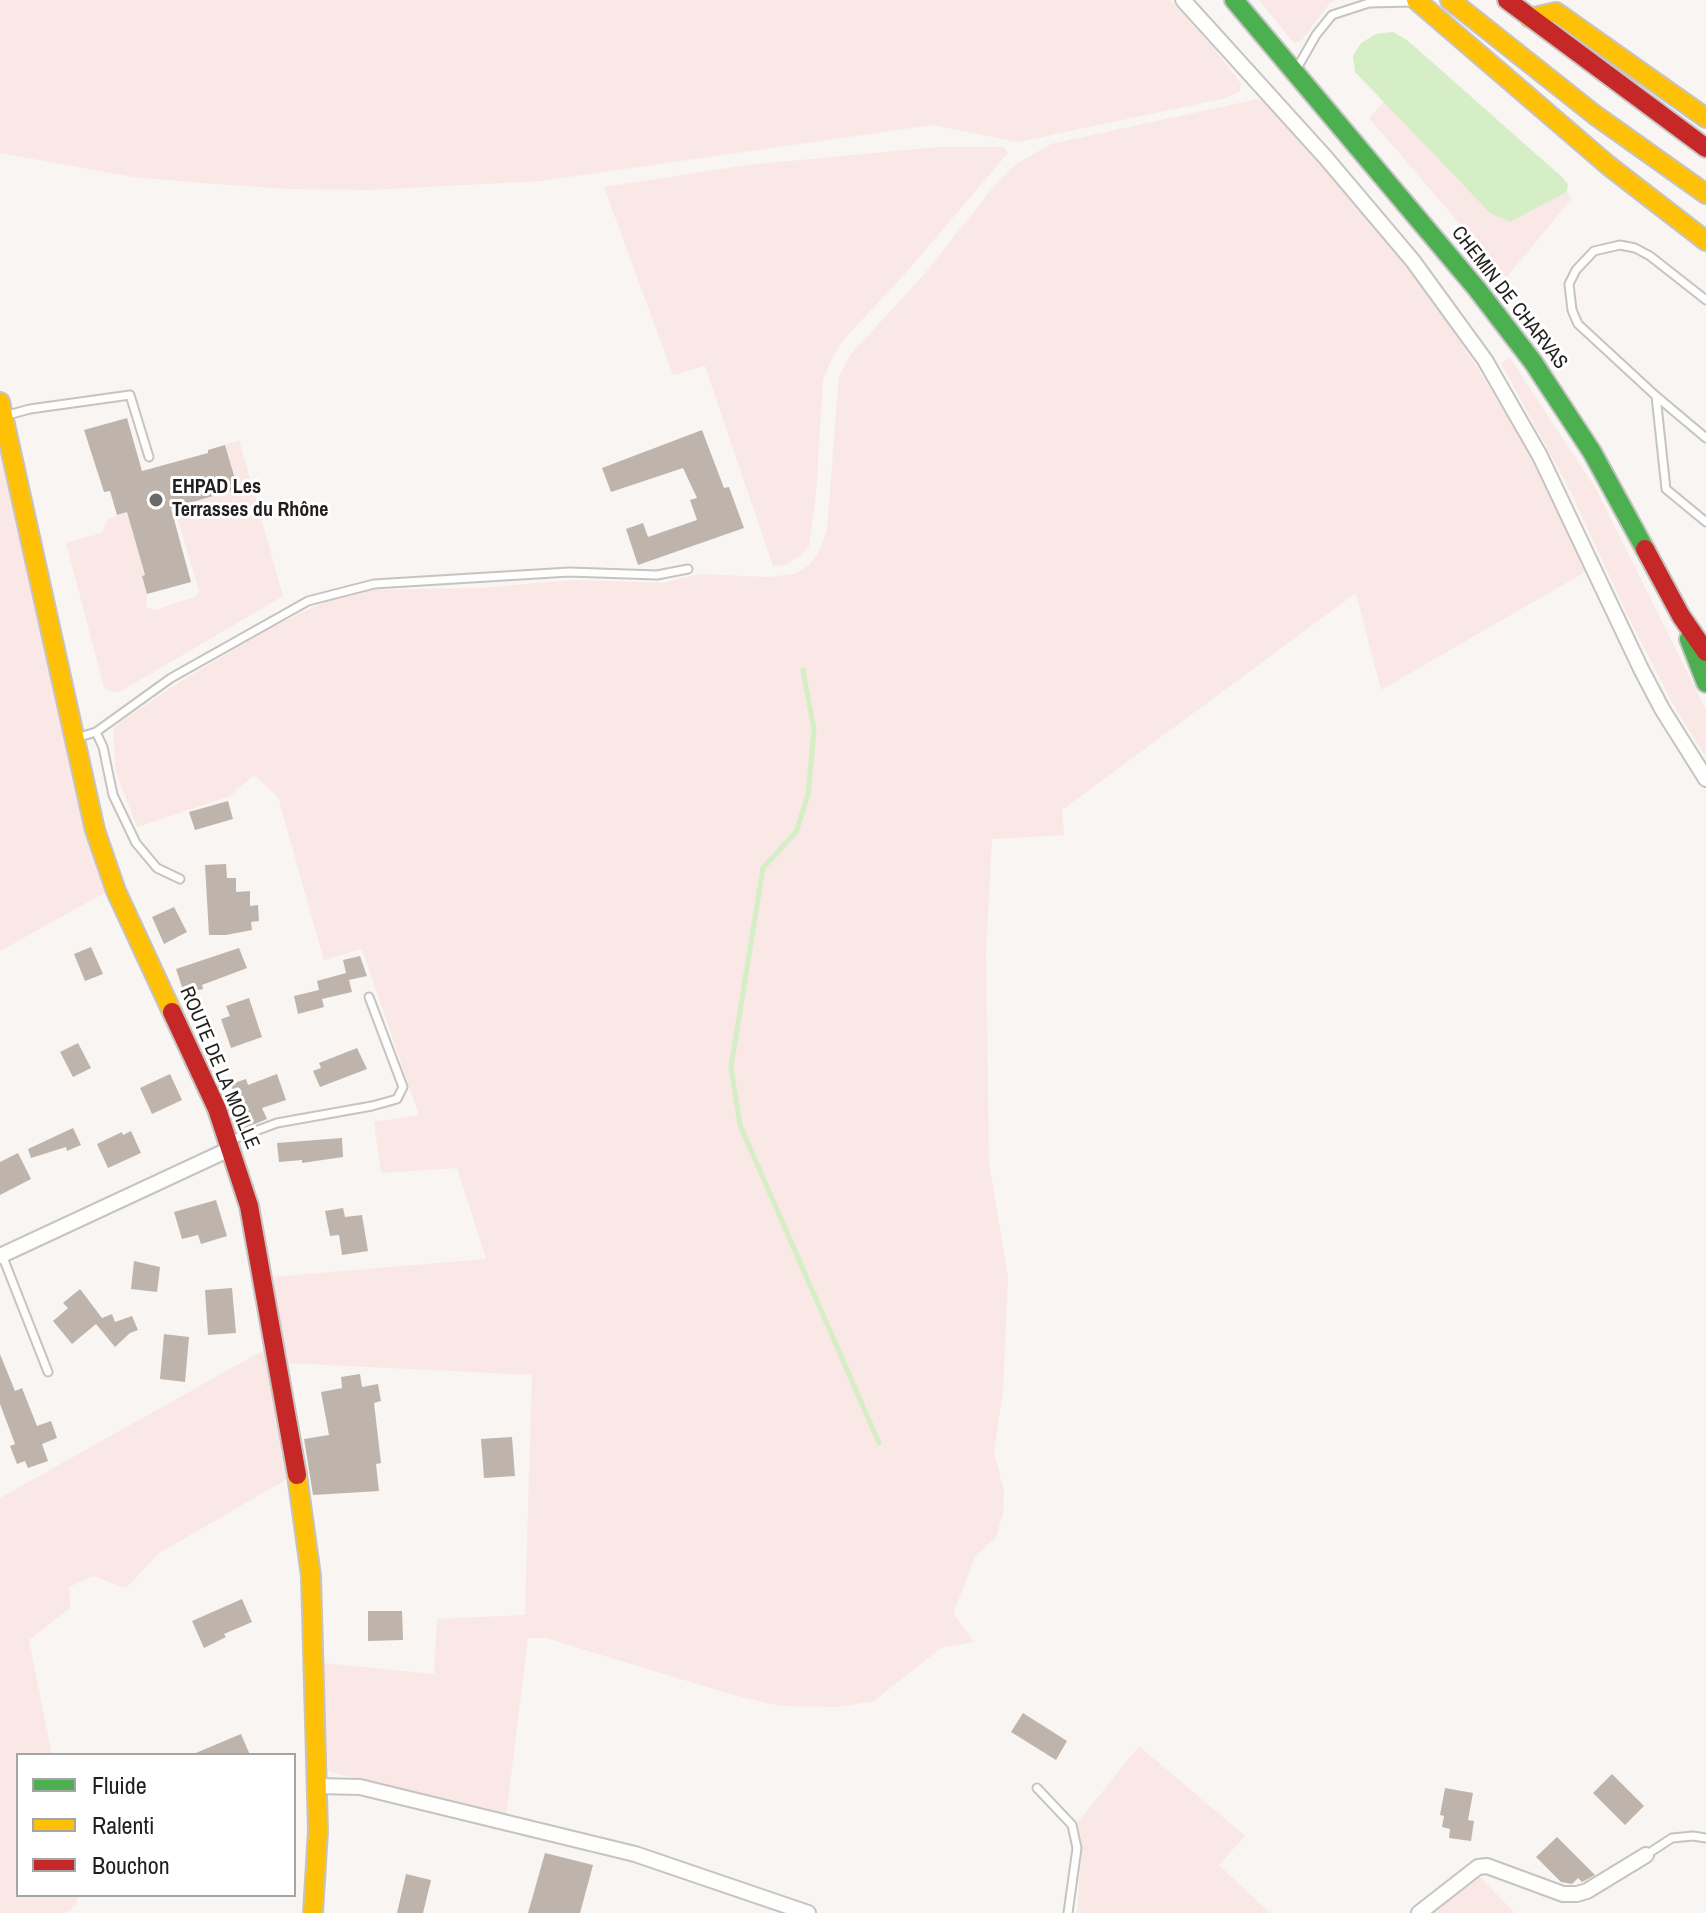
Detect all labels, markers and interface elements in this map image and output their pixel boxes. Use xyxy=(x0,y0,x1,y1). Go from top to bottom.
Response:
street label: CHEMIN DE CHARVAS xyxy=(1446,222,1572,374)
place label: EHPAD Les Terrasses du Rhône xyxy=(172,476,328,523)
marker: EHPAD Les Terrasses du Rhône xyxy=(147,491,165,509)
street label: ROUTE DE LA MOILLE xyxy=(174,983,264,1153)
legend xyxy=(16,1753,296,1897)
text: Fluide xyxy=(92,1769,147,1801)
text: Ralenti xyxy=(92,1809,154,1841)
text: Bouchon xyxy=(92,1849,170,1881)

